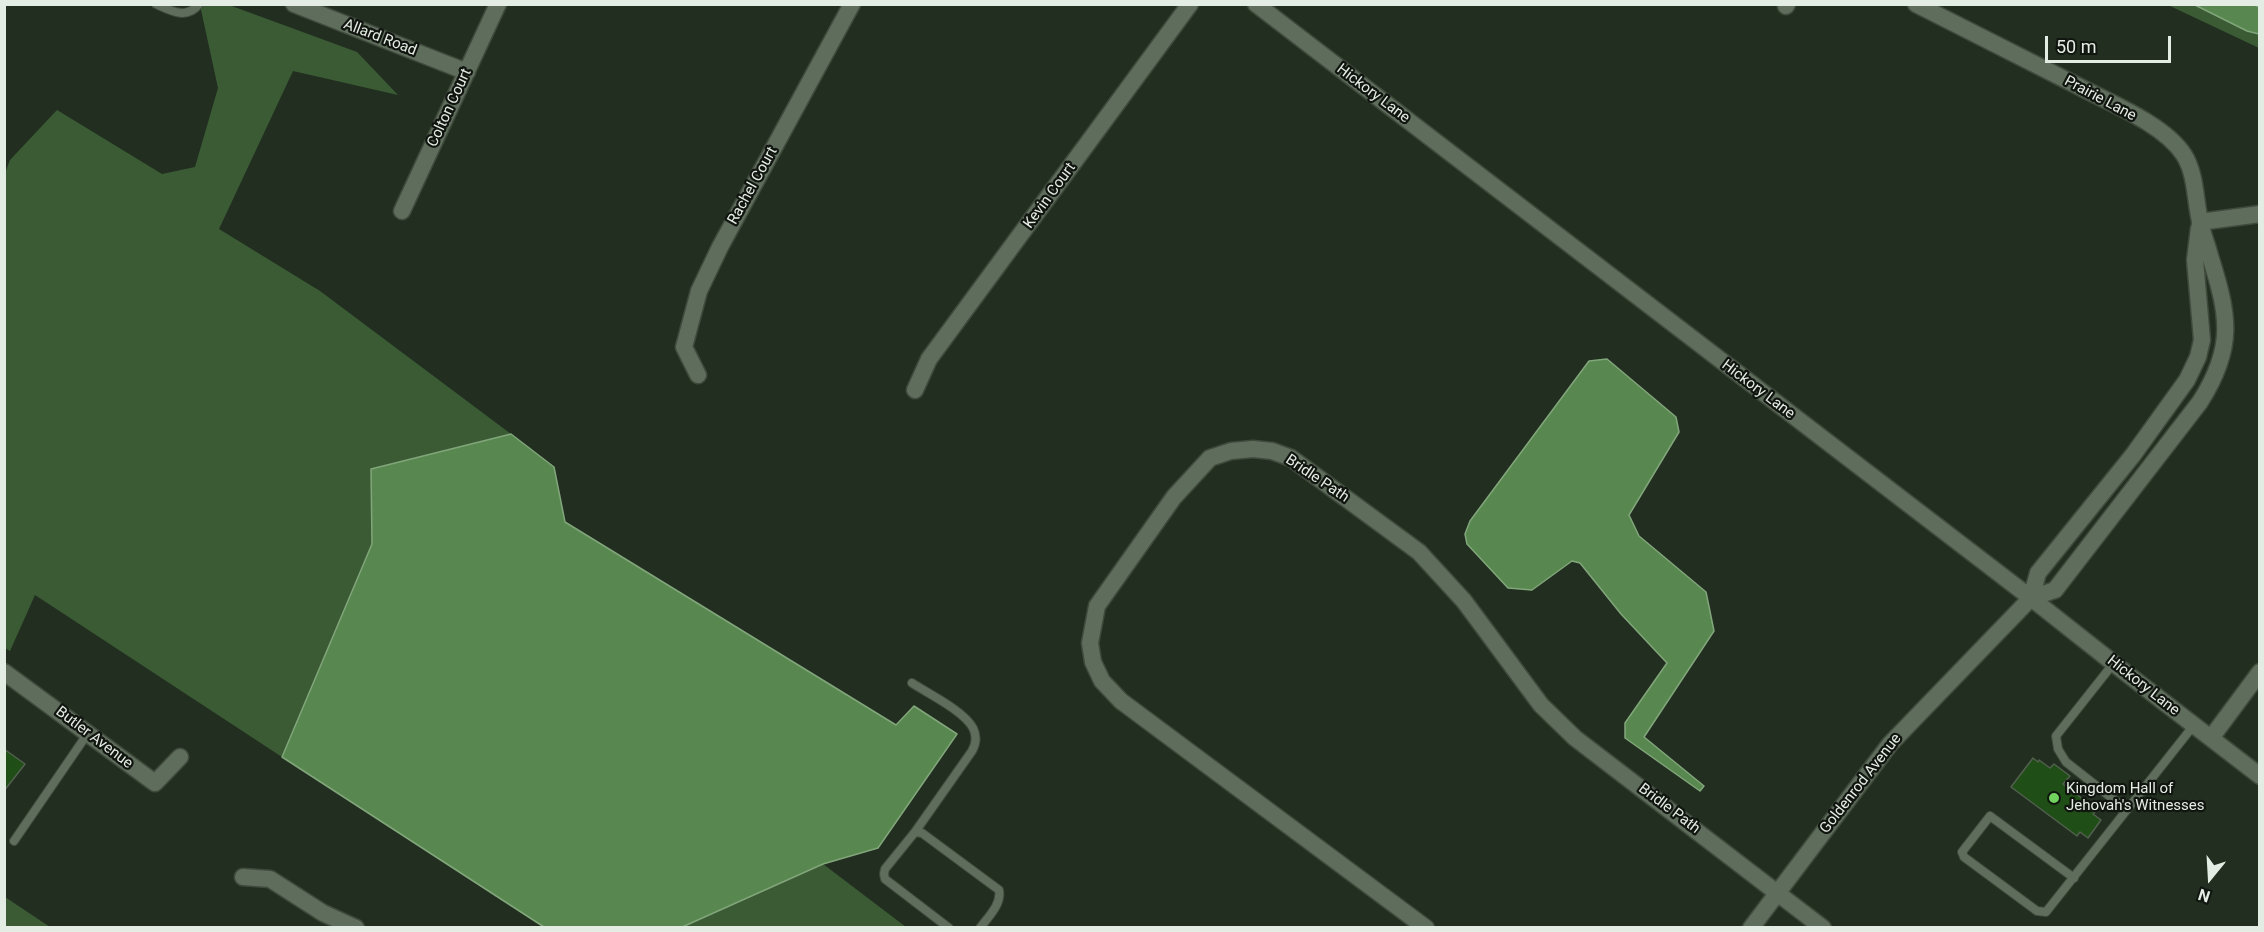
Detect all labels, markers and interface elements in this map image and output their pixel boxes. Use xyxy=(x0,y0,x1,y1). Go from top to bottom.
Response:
street label: Allard Road xyxy=(341,16,419,60)
scale bar xyxy=(2048,24,2174,62)
text: 50 m xyxy=(2056,36,2096,57)
street label: Hickory Lane xyxy=(1333,61,1413,127)
street label: Colton Court xyxy=(424,66,476,150)
street label: Prairie Lane xyxy=(2061,73,2139,125)
street label: Rachel Court xyxy=(724,144,782,228)
street label: Kevin Court xyxy=(1020,160,1080,232)
street label: Hickory Lane xyxy=(1718,357,1798,423)
street label: Bridle Path xyxy=(1282,451,1352,507)
street label: Hickory Lane xyxy=(2103,652,2183,720)
street label: Butler Avenue xyxy=(52,703,136,773)
street label: Goldenrod Avenue xyxy=(1816,730,1906,838)
street label: Bridle Path xyxy=(1635,780,1703,838)
place label: Kingdom Hall of Jehovah's Witnesses xyxy=(2066,780,2205,815)
marker: Kingdom Hall of Jehovah's Witnesses xyxy=(2047,791,2061,805)
north arrow xyxy=(2180,848,2240,908)
text: N xyxy=(2196,885,2213,906)

